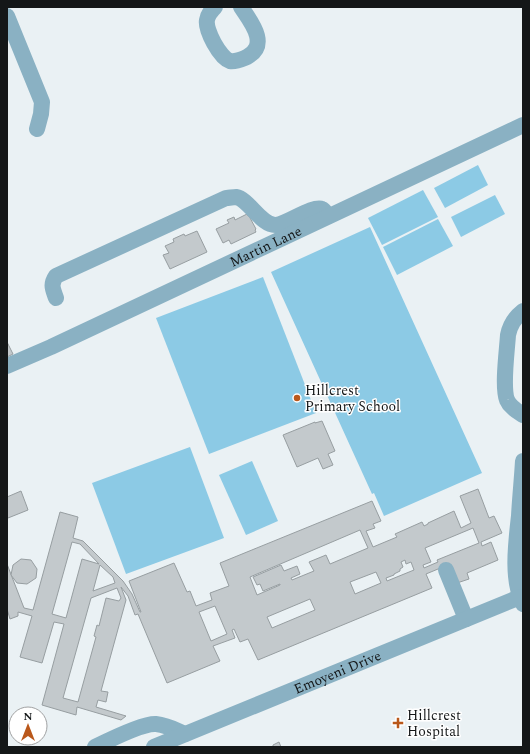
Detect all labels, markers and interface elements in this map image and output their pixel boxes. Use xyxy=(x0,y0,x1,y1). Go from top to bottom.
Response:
street label: Martin Lane xyxy=(226,220,305,272)
place label: Hillcrest Primary School xyxy=(305,380,400,417)
marker: Hillcrest Primary School xyxy=(292,393,302,403)
street label: Emoyeni Drive xyxy=(290,645,384,699)
place label: Hillcrest Hospital xyxy=(407,705,461,742)
north arrow xyxy=(8,706,48,746)
text: N xyxy=(24,708,33,725)
marker: Hillcrest Hospital xyxy=(392,717,404,729)

